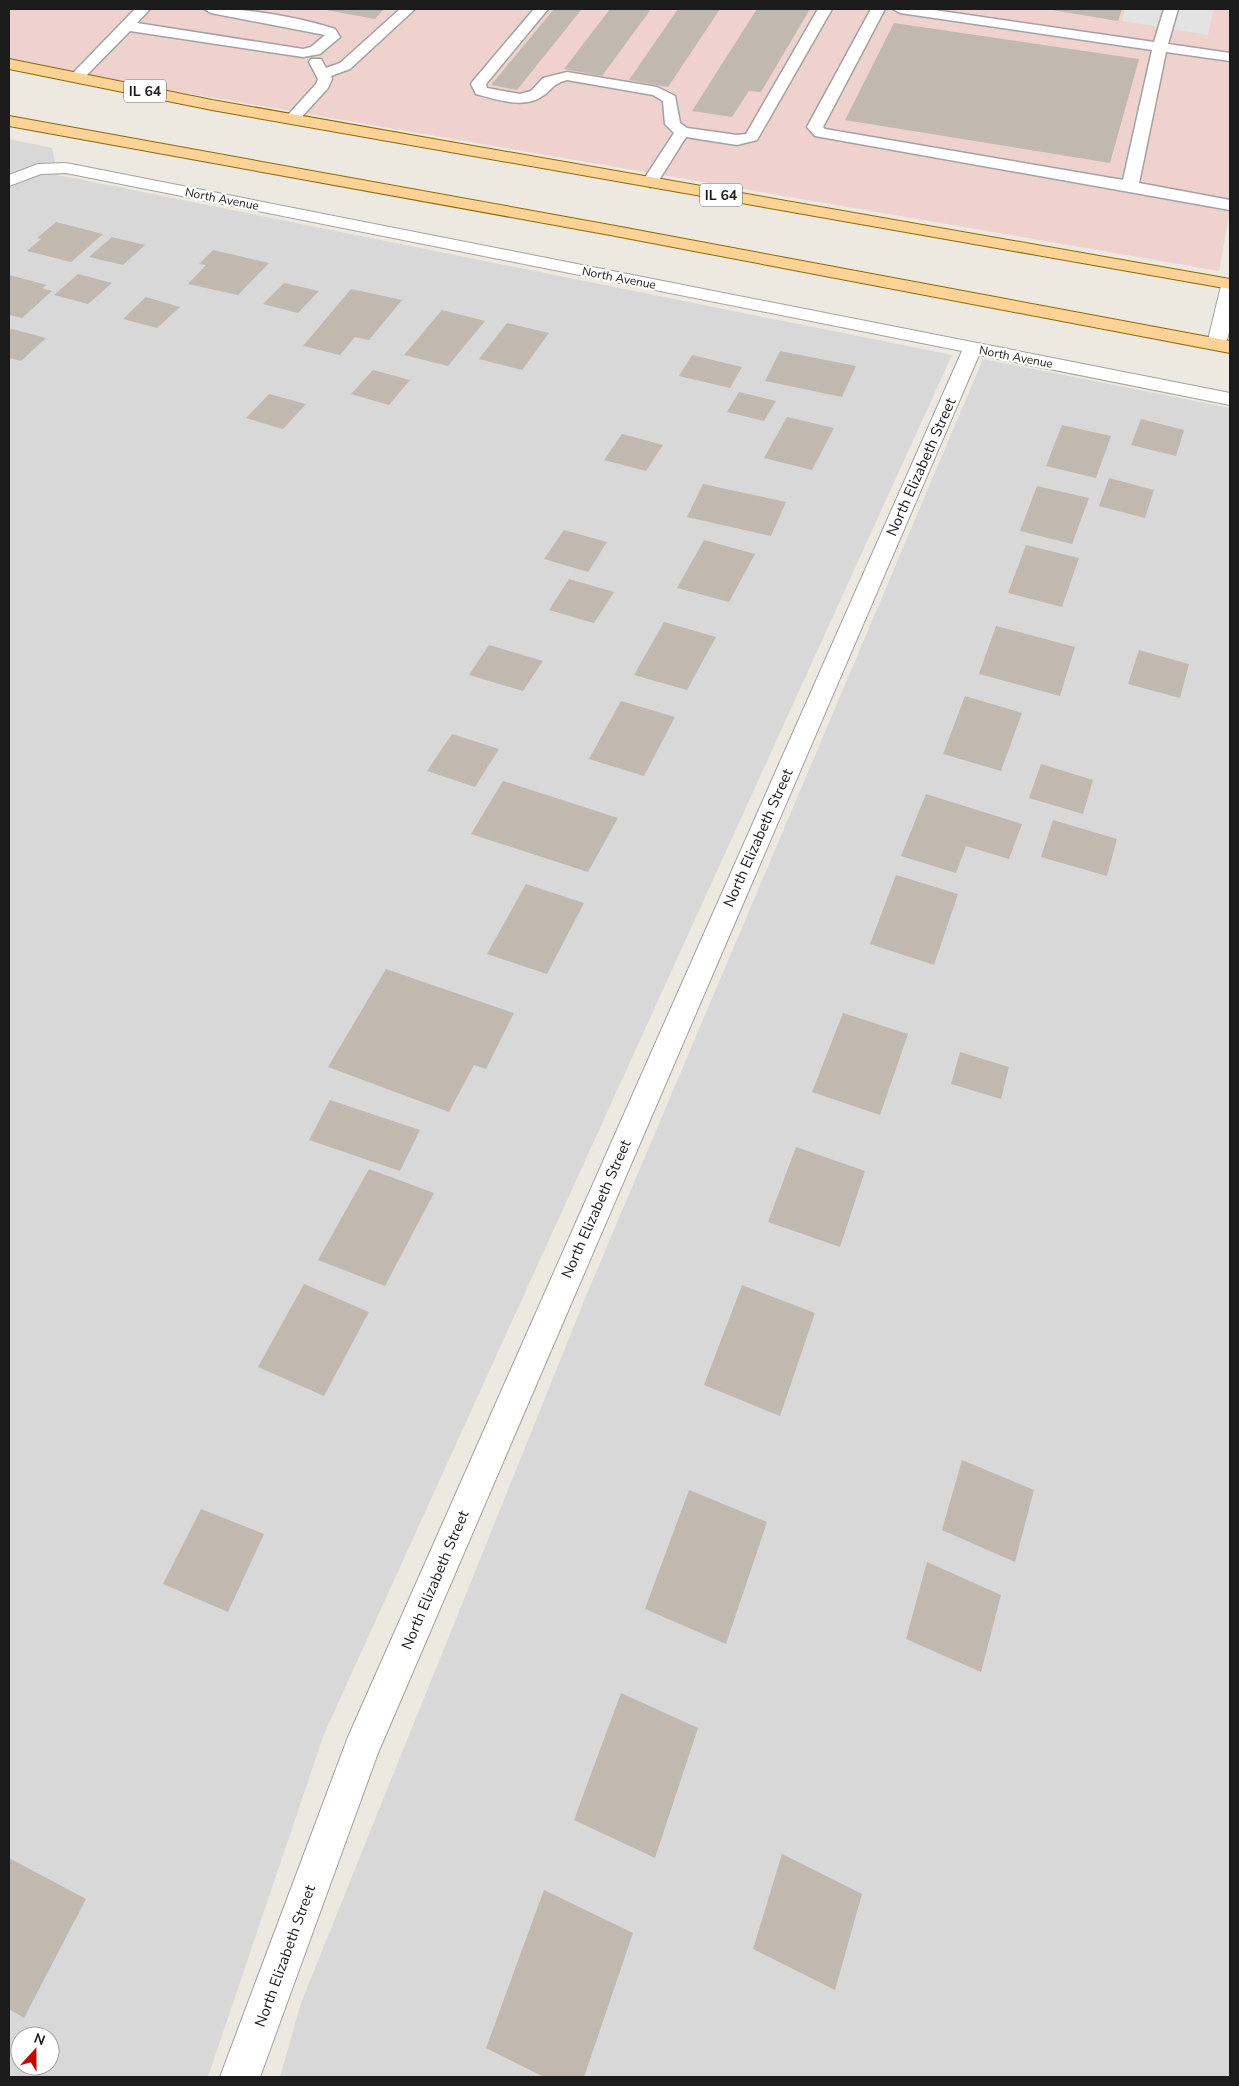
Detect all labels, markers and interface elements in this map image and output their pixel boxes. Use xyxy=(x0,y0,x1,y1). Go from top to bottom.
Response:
road number: IL 64 xyxy=(124,80,166,102)
street label: North Avenue xyxy=(184,184,260,214)
road number: IL 64 xyxy=(700,184,742,206)
street label: North Avenue xyxy=(581,263,657,293)
street label: North Avenue xyxy=(978,342,1054,372)
street label: North Elizabeth Street xyxy=(881,394,961,539)
street label: North Elizabeth Street xyxy=(718,765,798,910)
street label: North Elizabeth Street xyxy=(556,1136,636,1281)
street label: North Elizabeth Street xyxy=(397,1507,474,1653)
street label: North Elizabeth Street xyxy=(250,1882,320,2030)
north arrow xyxy=(10,2026,60,2076)
text: N xyxy=(31,2029,48,2050)

